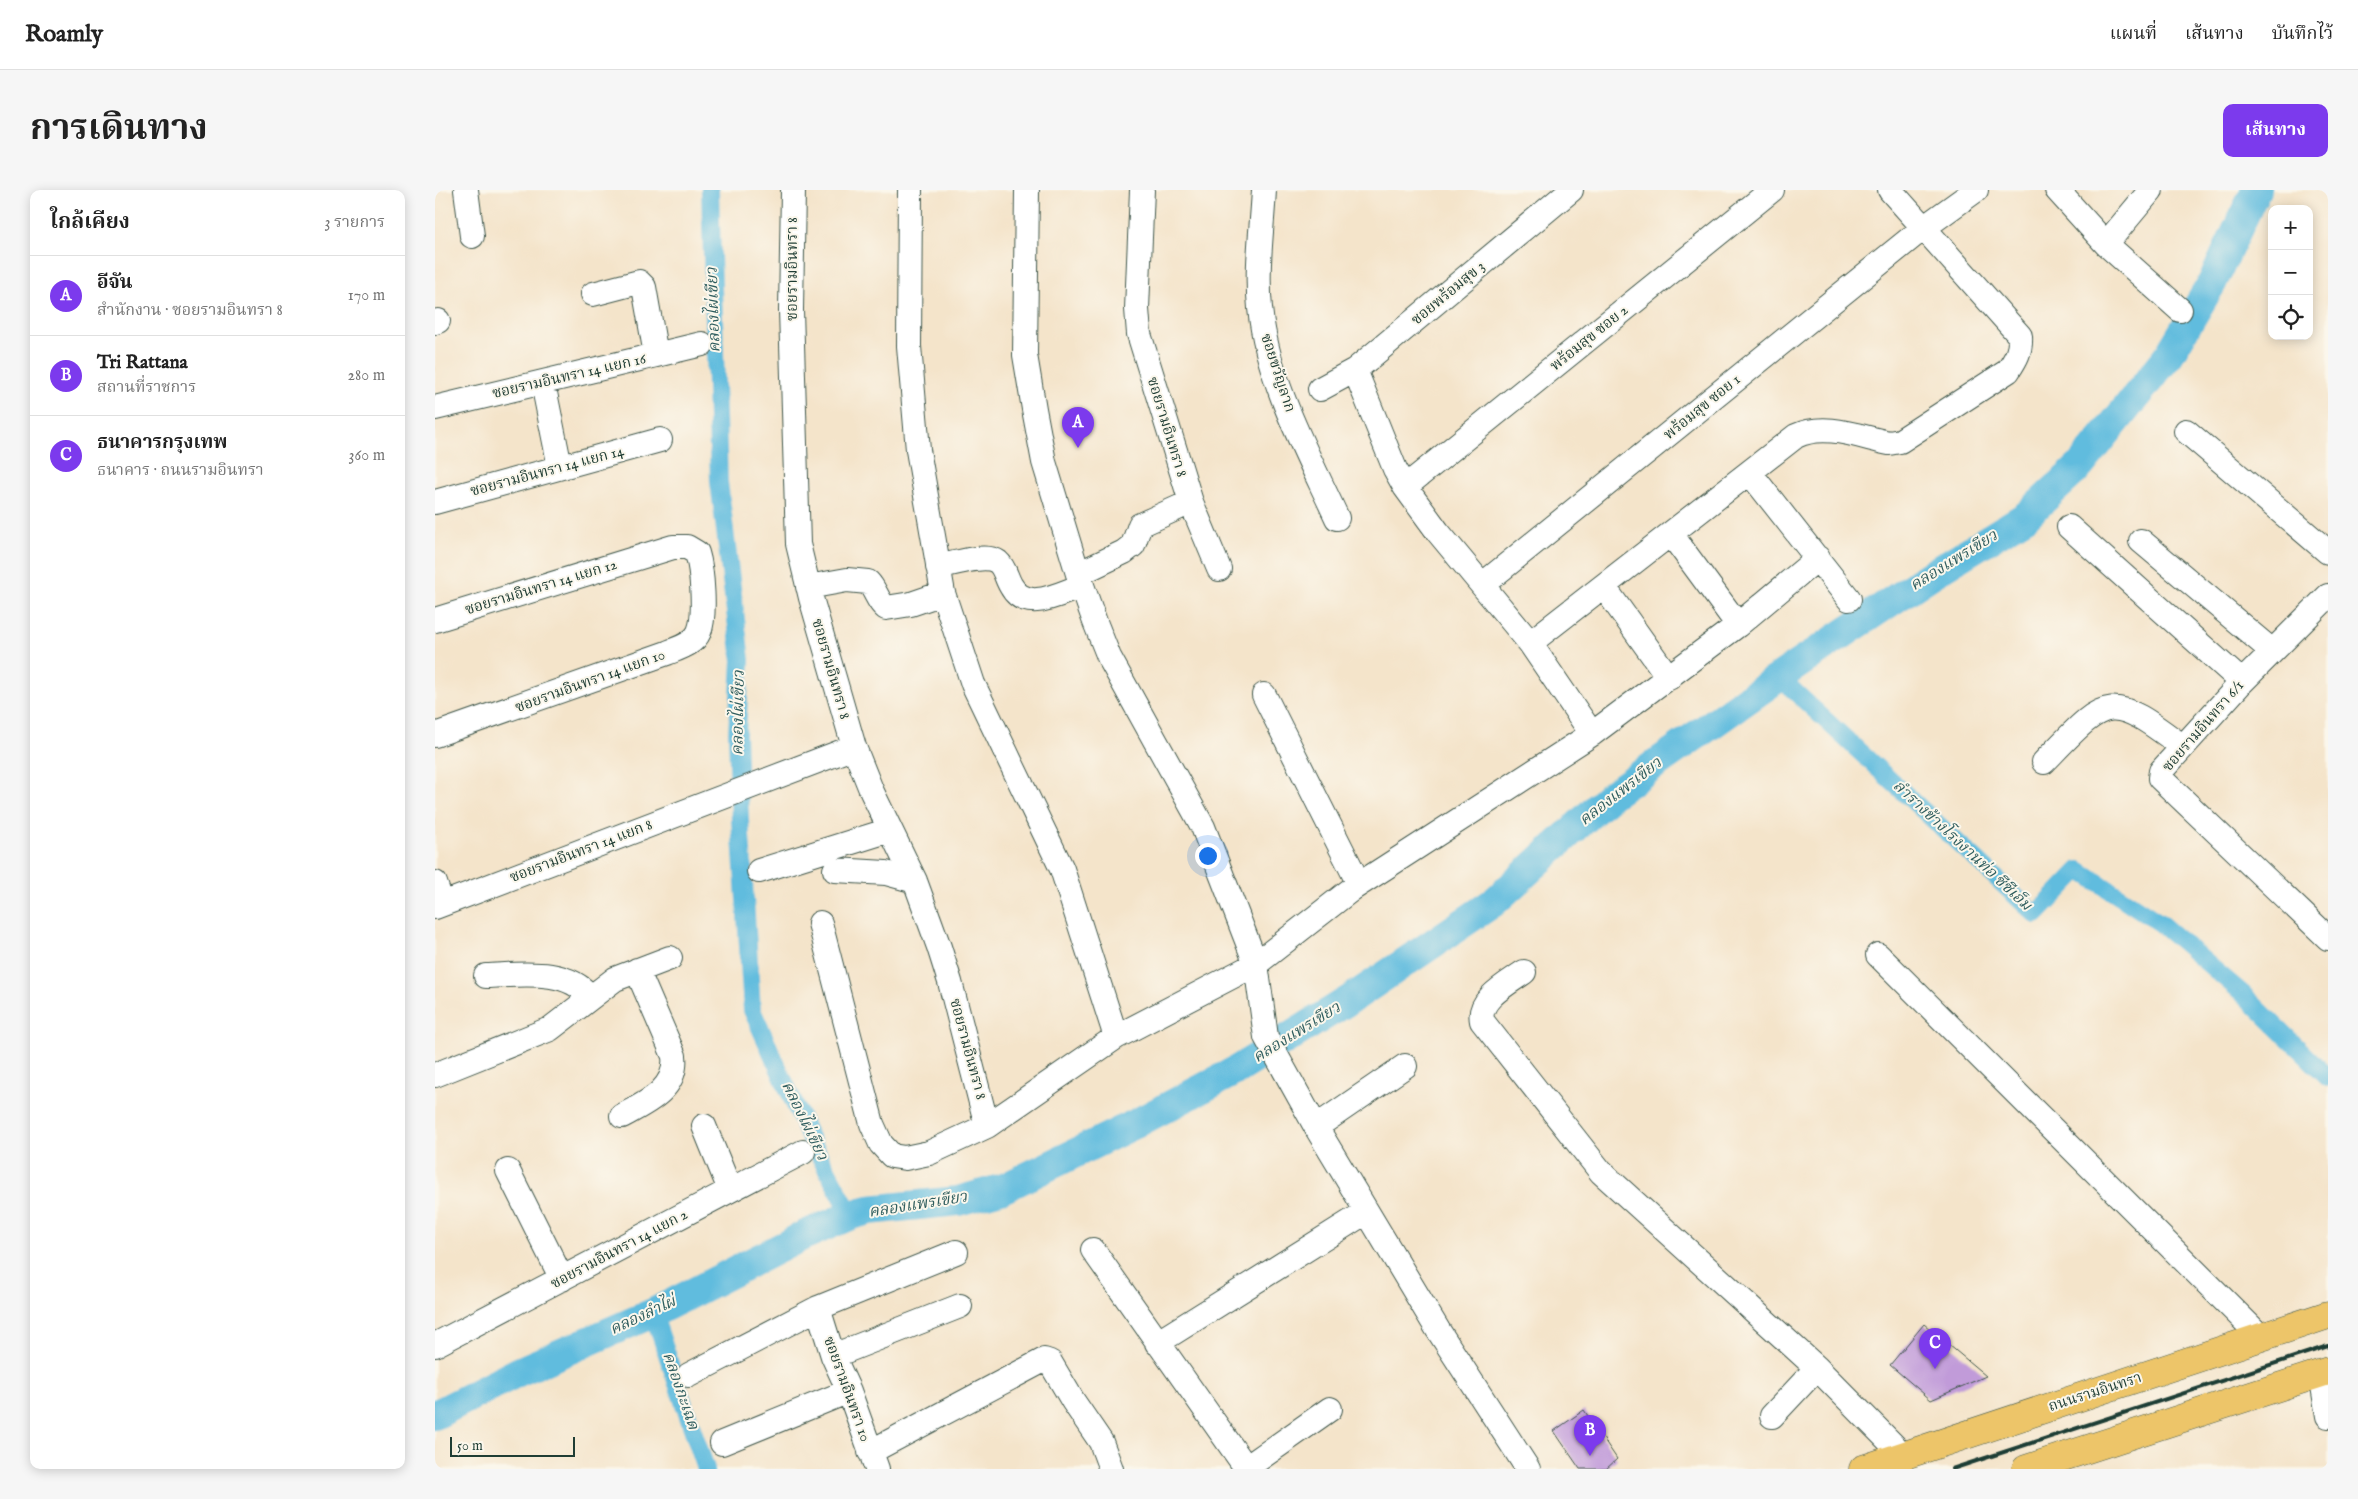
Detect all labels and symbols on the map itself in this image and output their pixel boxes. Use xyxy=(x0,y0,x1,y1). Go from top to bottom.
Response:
street label: ซอยรามอินทรา 8 xyxy=(783,217,802,321)
street label: ซอยพร้อมสุข 3 xyxy=(1407,257,1489,330)
water label: คลองไผ่เขียว xyxy=(699,266,725,353)
street label: พร้อมสุข ซอย 2 xyxy=(1546,301,1632,376)
street label: ซอยขวัญลาก xyxy=(1256,331,1300,415)
street label: ซอยรามอินทรา 14 แยก 16 xyxy=(490,349,648,403)
street label: พร้อมสุข ซอย 1 xyxy=(1660,370,1745,445)
street label: ซอยรามอินทรา 8 xyxy=(1143,375,1191,480)
pin: A xyxy=(1062,407,1094,448)
street label: ซอยรามอินทรา 14 แยก 14 xyxy=(468,441,627,501)
water label: คลองแพรเขียว xyxy=(1907,526,2002,596)
street label: ซอยรามอินทรา 14 แยก 12 xyxy=(463,555,619,619)
street label: ซอยรามอินทรา 8 xyxy=(808,616,854,722)
street label: ซอยรามอินทรา 14 แยก 10 xyxy=(512,645,668,717)
water label: คลองไผ่เขียว xyxy=(725,669,750,756)
street label: ซอยรามอินทรา 6/1 xyxy=(2158,676,2248,776)
water label: คลองแพรเขียว xyxy=(1576,753,1667,830)
water label: ลำรางข้างโรงงานท่อ ซีซีเอ็ม xyxy=(1888,774,2039,917)
street label: ซอยรามอินทรา 14 แยก 8 xyxy=(507,815,655,887)
your location xyxy=(1195,843,1221,869)
street label: ซอยรามอินทรา 8 xyxy=(945,996,991,1102)
water label: คลองแพรเขียว xyxy=(1250,998,1345,1068)
water label: คลองไผ่เขียว xyxy=(776,1077,835,1164)
water label: คลองแพรเขียว xyxy=(867,1187,969,1223)
street label: ซอยรามอินทรา 14 แยก 2 xyxy=(547,1205,691,1293)
water label: คลองลำไผ่ xyxy=(606,1288,681,1340)
pin: C xyxy=(1919,1328,1951,1369)
street label: ซอยรามอินทรา 10 xyxy=(819,1334,875,1444)
water label: คลองกะเฉด xyxy=(657,1350,703,1433)
street label: ถนนรามอินทรา xyxy=(2046,1368,2144,1416)
pin: B xyxy=(1574,1415,1606,1456)
scale bar xyxy=(450,1434,575,1457)

